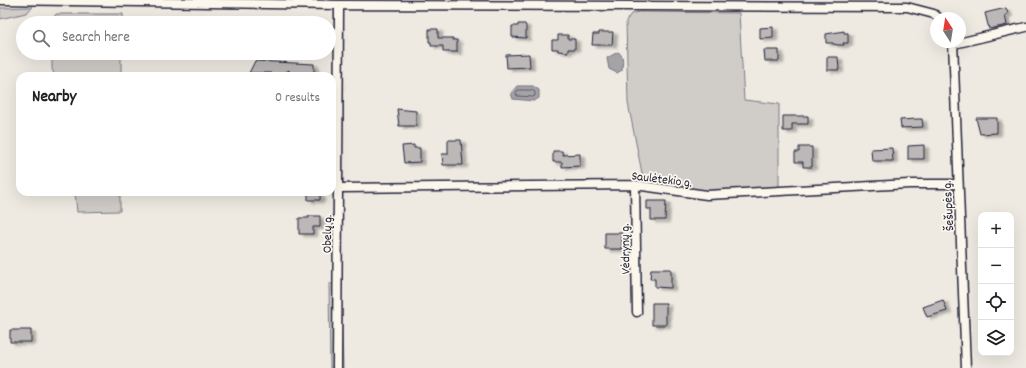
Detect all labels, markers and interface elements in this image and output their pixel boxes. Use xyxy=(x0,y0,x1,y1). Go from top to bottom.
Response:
north arrow xyxy=(930,12,966,48)
search box xyxy=(16,16,336,60)
icon: search xyxy=(30,27,52,49)
text: Search here xyxy=(62,27,130,49)
text: Nearby xyxy=(32,86,76,110)
text: 0 results xyxy=(275,89,320,108)
street label: Saulėtekio g. xyxy=(630,167,693,194)
street label: Šešupės g. xyxy=(939,180,960,231)
map controls xyxy=(978,212,1014,356)
button: + xyxy=(978,212,1014,248)
street label: Obelų g. xyxy=(319,215,338,253)
street label: Vėdrynų g. xyxy=(617,224,636,274)
button: − xyxy=(978,248,1014,284)
button: locate xyxy=(978,284,1014,320)
button: layers xyxy=(978,320,1014,356)

